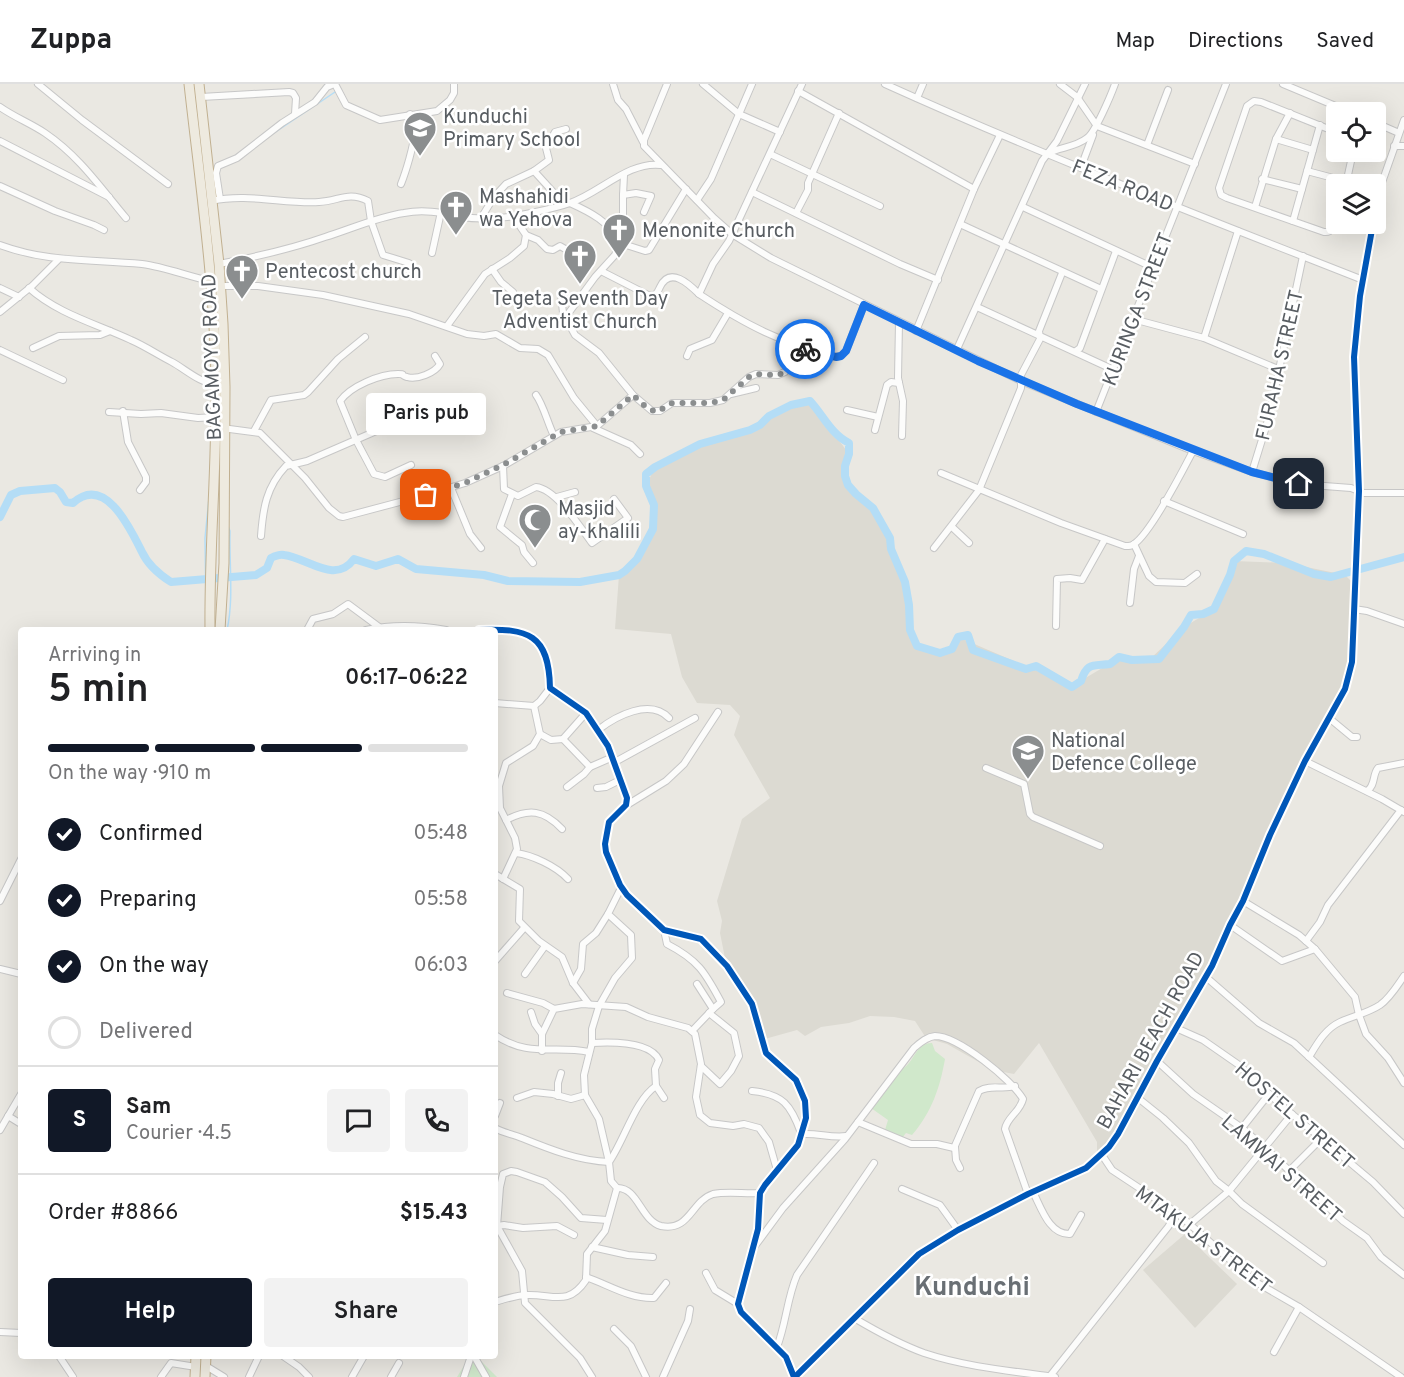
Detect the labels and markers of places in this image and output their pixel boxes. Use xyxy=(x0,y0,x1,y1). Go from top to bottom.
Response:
place label: Kunduchi Primary School xyxy=(443,105,580,154)
school or university icon: Kunduchi Primary School xyxy=(402,110,438,157)
place label: Mashahidi wa Yehova xyxy=(479,185,572,234)
church icon: Mashahidi wa Yehova xyxy=(438,189,474,236)
church icon: Menonite Church xyxy=(601,212,637,259)
place label: Menonite Church xyxy=(642,219,795,245)
church icon: Tegeta Seventh Day Adventist Church xyxy=(562,238,598,285)
church icon: Pentecost church xyxy=(224,253,260,300)
place label: Pentecost church xyxy=(265,260,422,286)
place label: Tegeta Seventh Day Adventist Church xyxy=(492,287,668,336)
callout: Paris pub xyxy=(366,393,486,435)
pin xyxy=(1273,458,1324,509)
pin xyxy=(400,469,451,520)
place label: Masjid ay-khalili xyxy=(558,497,640,546)
mosque icon: Masjid ay-khalili xyxy=(517,502,553,549)
place label: National Defence College xyxy=(1051,729,1197,778)
school or university icon: National Defence College xyxy=(1010,733,1046,780)

